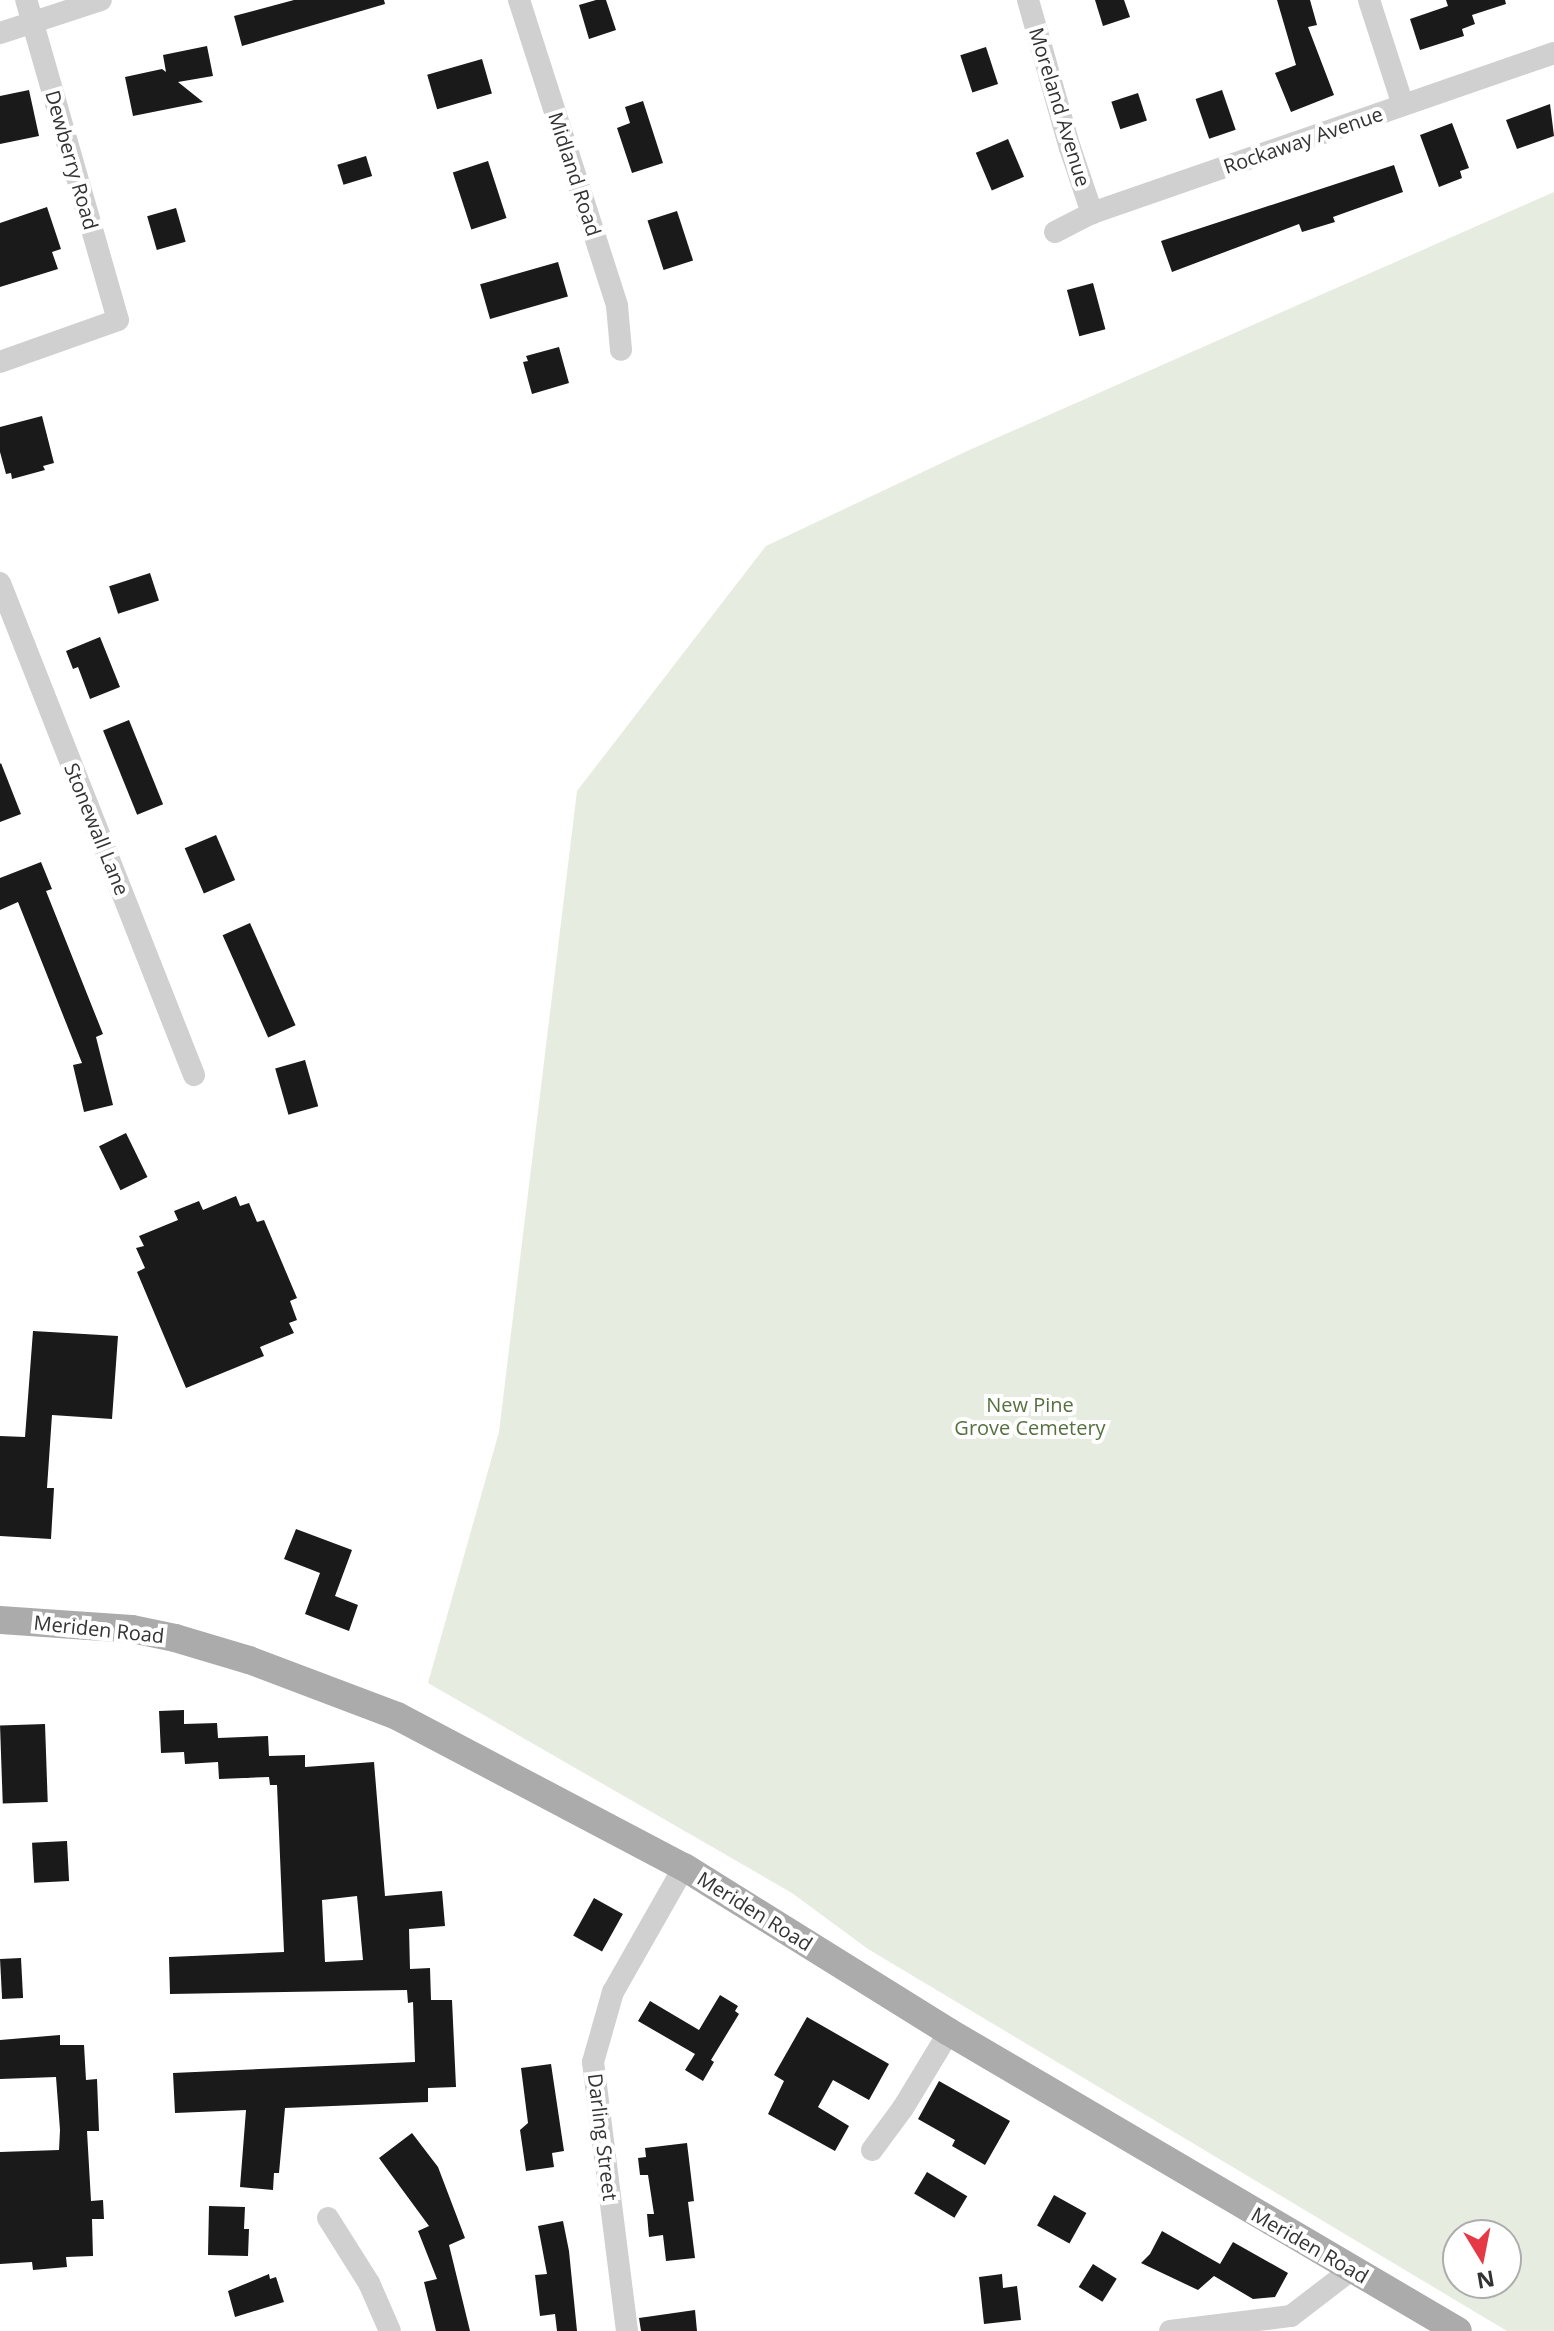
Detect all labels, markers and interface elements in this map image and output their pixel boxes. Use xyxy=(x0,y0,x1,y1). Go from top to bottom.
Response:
street label: Moreland Avenue xyxy=(1024,25,1096,189)
street label: Dewberry Road xyxy=(41,87,103,233)
street label: Rockaway Avenue xyxy=(1220,101,1386,179)
street label: Midland Road xyxy=(544,109,606,239)
street label: Stonewall Lane xyxy=(60,759,134,899)
park label: New Pine Grove Cemetery xyxy=(954,1392,1106,1439)
street label: Meriden Road xyxy=(33,1610,165,1648)
street label: Meriden Road xyxy=(693,1866,817,1956)
street label: Darling Street xyxy=(583,2072,623,2202)
street label: Meriden Road xyxy=(1247,2202,1373,2288)
north arrow xyxy=(1442,2219,1522,2299)
text: N xyxy=(1474,2264,1497,2297)

